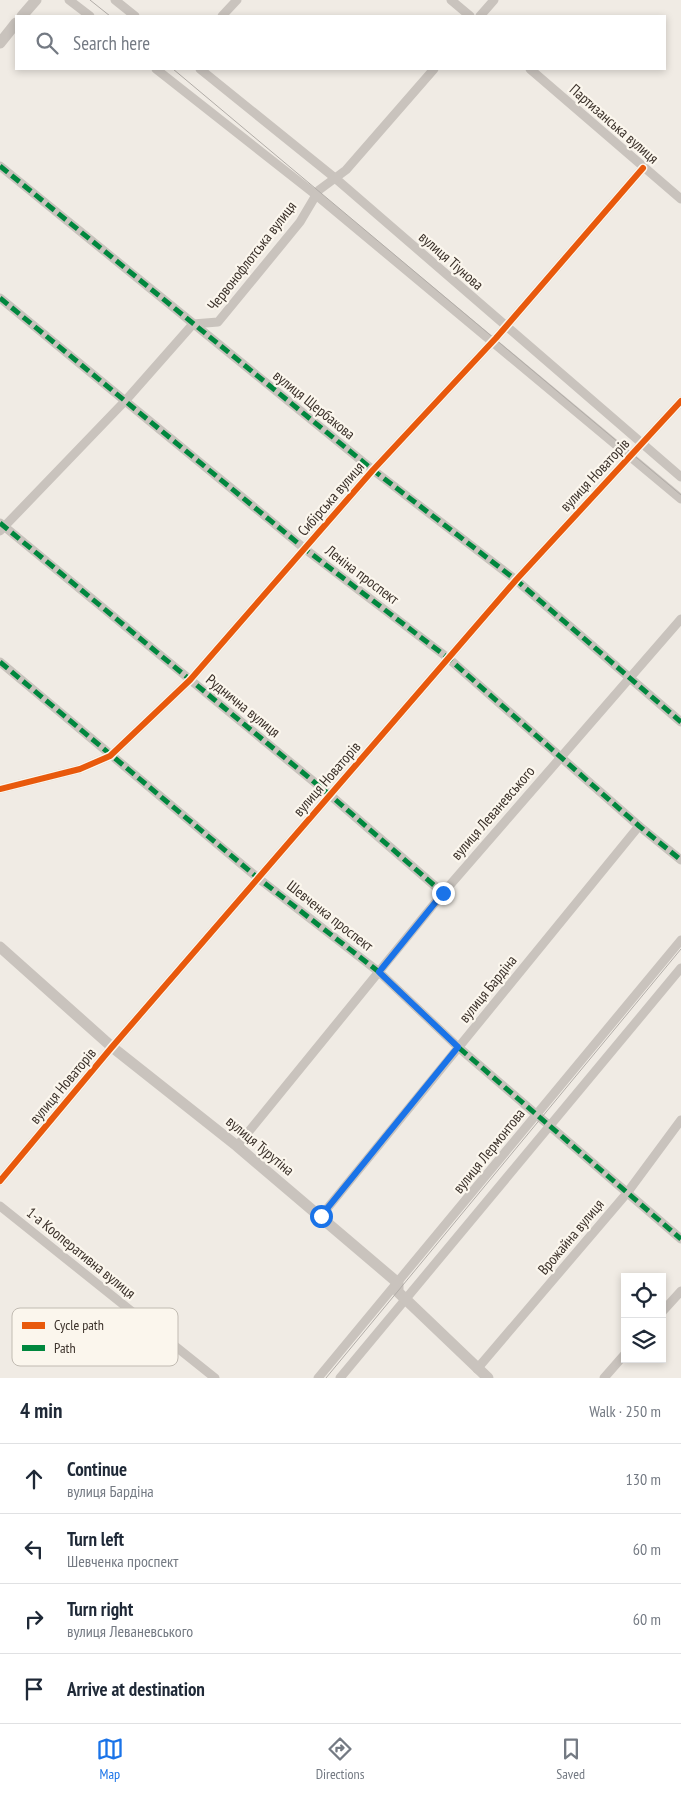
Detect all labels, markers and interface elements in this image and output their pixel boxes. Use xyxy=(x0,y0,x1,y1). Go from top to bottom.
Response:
search box xyxy=(15,15,666,70)
icon: search xyxy=(33,29,61,57)
text: Search here xyxy=(73,31,150,55)
street label: Партизанська вулиця xyxy=(566,80,663,168)
street label: Червонофлотська вулиця xyxy=(203,197,300,314)
street label: вулиця Тіунова xyxy=(415,227,488,294)
street label: вулиця Щербакова xyxy=(269,366,359,443)
street label: вулиця Новаторів xyxy=(556,434,633,515)
street label: Сибірська вулиця xyxy=(293,457,368,540)
street label: Леніна проспект xyxy=(321,540,403,609)
street label: Руднична вулиця xyxy=(202,670,284,741)
street label: вулиця Новаторів xyxy=(289,737,364,820)
street label: вулиця Леваневського xyxy=(447,762,539,864)
street label: Шевченка проспект xyxy=(283,876,377,955)
route end xyxy=(432,882,455,905)
street label: вулиця Бардіна xyxy=(455,951,521,1026)
street label: вулиця Новаторів xyxy=(25,1044,100,1128)
street label: вулиця Лермонтова xyxy=(448,1104,529,1197)
street label: вулиця Турутіна xyxy=(222,1112,298,1180)
street label: Врожайна вулиця xyxy=(533,1195,608,1278)
street label: 1-а Кооперативна вулиця xyxy=(23,1203,140,1303)
route start xyxy=(310,1205,333,1228)
map controls xyxy=(621,1273,666,1363)
button: locate xyxy=(621,1273,666,1318)
legend xyxy=(12,1308,178,1366)
text: Cycle path xyxy=(54,1316,104,1334)
button: layers xyxy=(621,1318,666,1363)
text: Path xyxy=(54,1339,76,1357)
text: 4 min xyxy=(20,1397,62,1424)
text: Walk · 250 m xyxy=(589,1401,661,1421)
text: Continue xyxy=(67,1457,127,1481)
icon: ahead xyxy=(20,1465,48,1493)
text: 130 m xyxy=(626,1469,661,1489)
text: вулиця Бардіна xyxy=(67,1481,154,1501)
text: Turn left xyxy=(67,1527,124,1551)
icon: left xyxy=(20,1535,48,1563)
text: 60 m xyxy=(633,1539,661,1559)
text: Шевченка проспект xyxy=(67,1551,178,1571)
text: Turn right xyxy=(67,1597,133,1621)
icon: right xyxy=(20,1605,48,1633)
text: 60 m xyxy=(633,1609,661,1629)
text: вулиця Леваневського xyxy=(67,1621,193,1641)
icon: arrive xyxy=(20,1675,48,1703)
text: Arrive at destination xyxy=(67,1677,205,1701)
tab: Map xyxy=(96,1735,124,1783)
tab: Directions xyxy=(316,1735,364,1783)
tab: Saved xyxy=(556,1735,585,1783)

